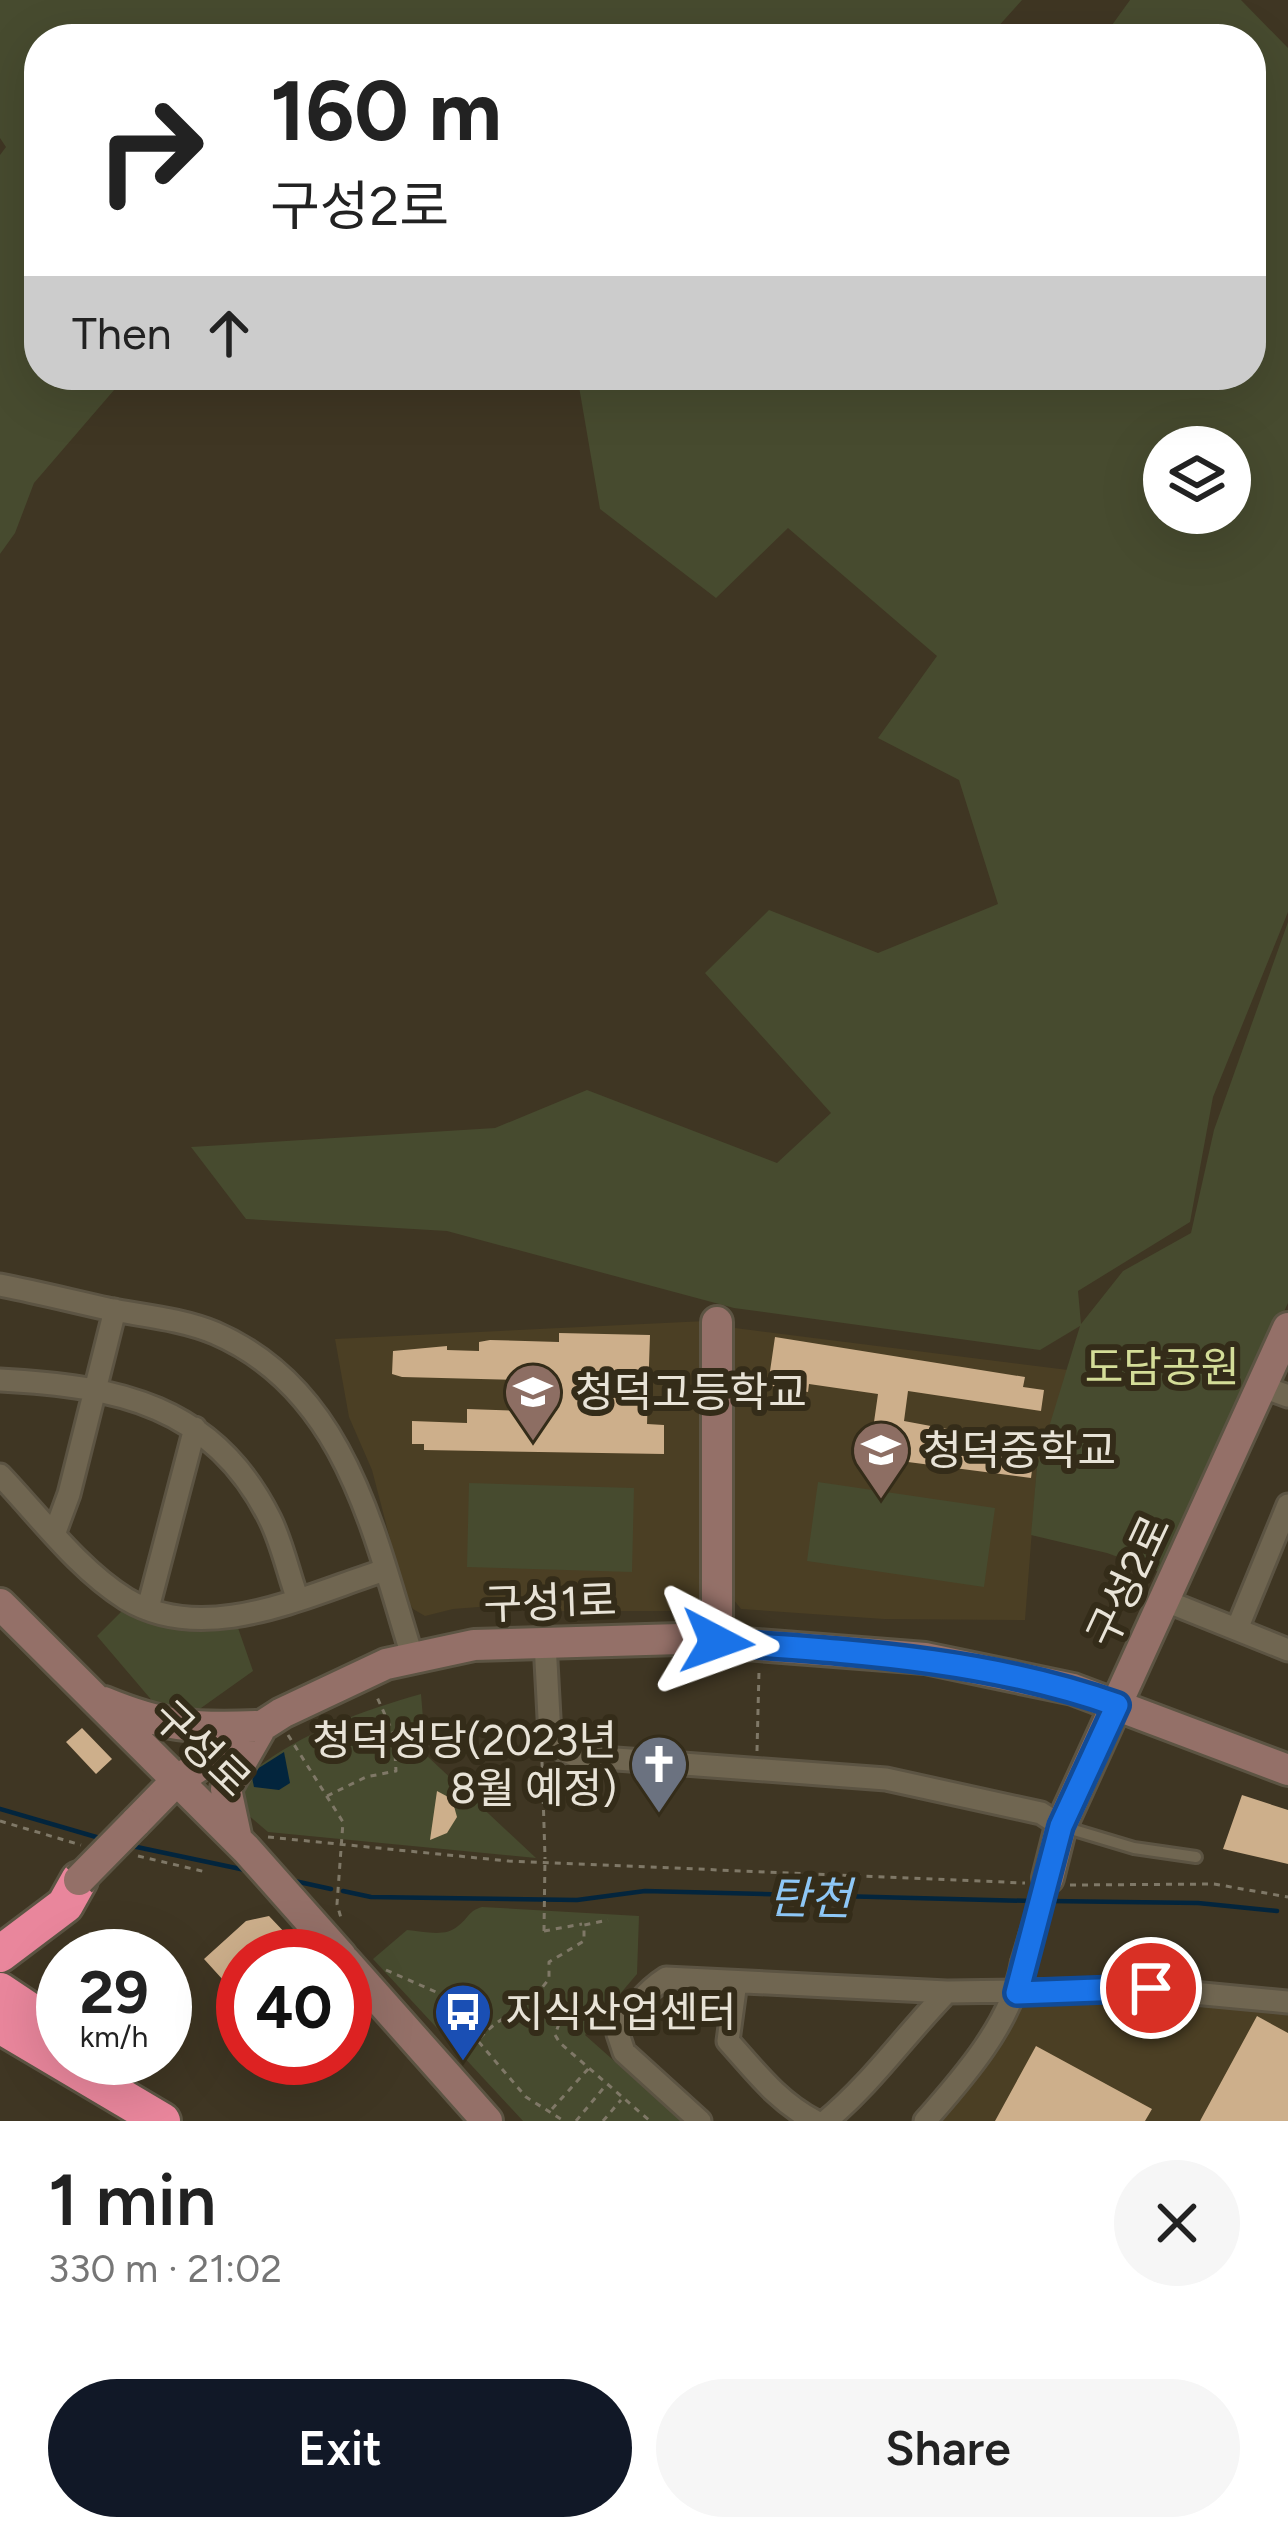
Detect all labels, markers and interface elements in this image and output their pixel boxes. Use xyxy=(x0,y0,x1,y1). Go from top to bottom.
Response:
text: 160 m xyxy=(270,60,502,161)
icon: right xyxy=(72,72,228,228)
text: 구성2로 xyxy=(270,174,449,239)
icon: ahead xyxy=(196,300,262,366)
text: Then xyxy=(72,306,172,360)
map controls xyxy=(1143,426,1251,534)
button: layers xyxy=(1143,426,1251,534)
park label: 도담공원 xyxy=(1085,1342,1239,1393)
school or university icon: 청덕고등학교 xyxy=(502,1361,564,1443)
place label: 청덕고등학교 xyxy=(575,1367,807,1418)
school or university icon: 청덕중학교 xyxy=(850,1419,912,1501)
place label: 청덕중학교 xyxy=(923,1425,1116,1476)
street label: 구성2로 xyxy=(1076,1507,1181,1655)
street label: 구성1로 xyxy=(483,1575,618,1630)
position arrow xyxy=(654,1579,780,1705)
street label: 구성로 xyxy=(142,1690,261,1807)
place label: 청덕성당(2023년 8월 예정) xyxy=(312,1715,617,1814)
church icon: 청덕성당(2023년 8월 예정) xyxy=(628,1733,690,1815)
water label: 탄천 xyxy=(768,1870,856,1926)
speed limit sign: 40 xyxy=(216,1929,372,2085)
pin xyxy=(1100,1937,1202,2039)
icon: arrive xyxy=(1118,1955,1184,2021)
text: 29 xyxy=(79,1956,149,2028)
bus stop icon: 지식산업센터 xyxy=(432,1981,494,2063)
place label: 지식산업센터 xyxy=(505,1987,737,2038)
text: km/h xyxy=(80,2018,148,2055)
text: 1 min xyxy=(48,2157,216,2243)
button: close xyxy=(1114,2160,1240,2286)
text: 330 m · 21:02 xyxy=(48,2245,282,2292)
button: Exit xyxy=(48,2379,632,2517)
button: Share xyxy=(656,2379,1240,2517)

